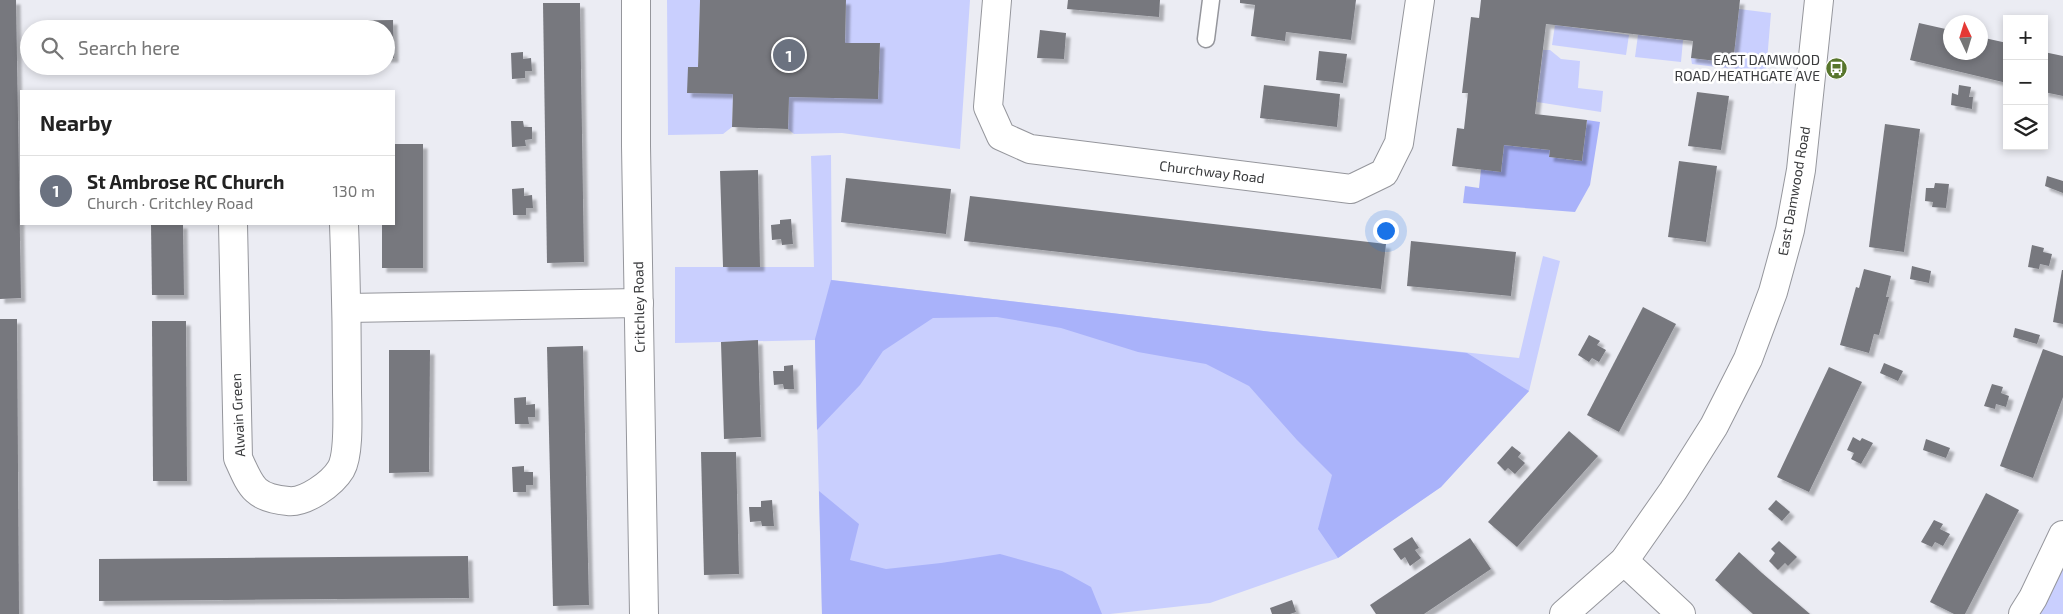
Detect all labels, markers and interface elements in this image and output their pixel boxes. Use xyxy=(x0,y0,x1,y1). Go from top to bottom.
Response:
north arrow xyxy=(1943,15,1988,60)
map controls xyxy=(2003,15,2048,150)
button: + xyxy=(2003,15,2048,60)
search box xyxy=(20,20,395,75)
icon: search xyxy=(38,34,66,62)
text: Search here xyxy=(78,36,180,59)
pin: 1 xyxy=(773,36,805,74)
place label: EAST DAMWOOD ROAD/HEATHGATE AVE xyxy=(1675,51,1820,84)
bus stop icon: EAST DAMWOOD ROAD/HEATHGATE AVE xyxy=(1824,56,1848,80)
button: − xyxy=(2003,60,2048,105)
button: layers xyxy=(2003,105,2048,150)
text: Nearby xyxy=(40,110,112,135)
street label: East Damwood Road xyxy=(1774,125,1813,257)
street label: Churchway Road xyxy=(1158,157,1266,186)
text: St Ambrose RC Church xyxy=(87,170,284,193)
text: 1 xyxy=(53,181,59,200)
text: 130 m xyxy=(333,181,375,200)
text: Church · Critchley Road xyxy=(87,193,253,212)
your location xyxy=(1373,218,1399,244)
street label: Critchley Road xyxy=(629,261,648,353)
street label: Alwain Green xyxy=(227,373,248,457)

